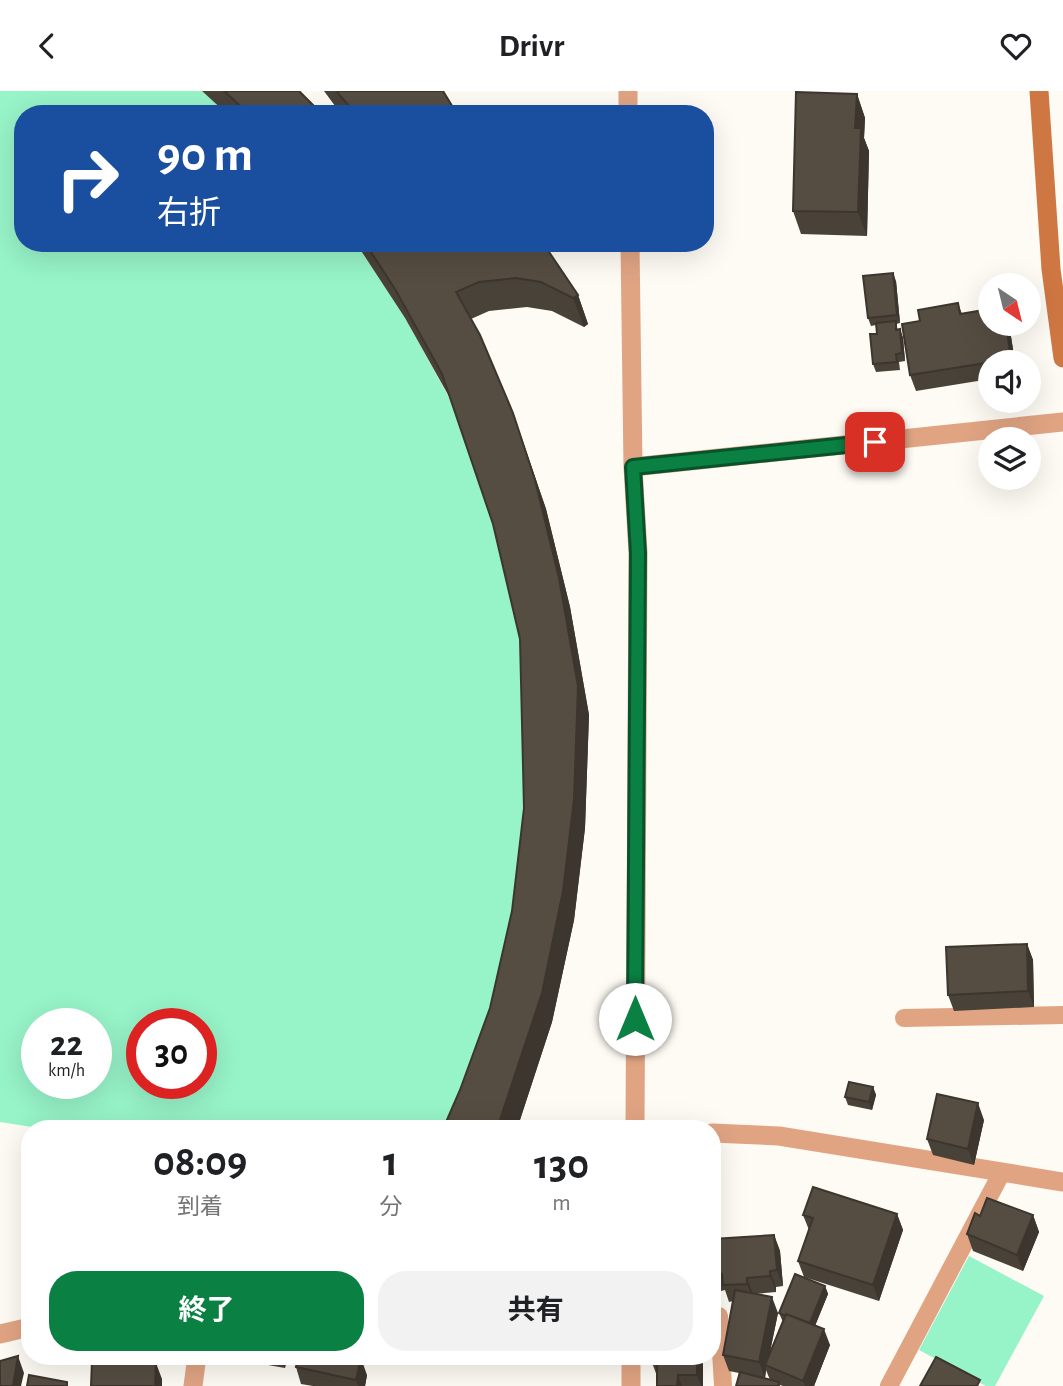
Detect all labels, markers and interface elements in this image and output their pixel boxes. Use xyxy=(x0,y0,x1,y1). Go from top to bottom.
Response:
icon: back xyxy=(28,27,66,65)
icon: heart xyxy=(997,27,1035,65)
text: Drivr xyxy=(499,30,564,62)
text: 90 m xyxy=(157,131,253,180)
icon: right xyxy=(42,133,133,224)
text: 右折 xyxy=(157,197,221,229)
north arrow xyxy=(978,273,1041,336)
map controls xyxy=(978,273,1041,490)
button: sound xyxy=(978,350,1041,413)
pin xyxy=(845,412,905,472)
icon: arrive xyxy=(856,423,894,461)
button: layers xyxy=(978,427,1041,490)
position arrow xyxy=(598,982,672,1056)
speed limit sign: 30 xyxy=(126,1008,217,1099)
text: 22 xyxy=(50,1027,83,1062)
text: km/h xyxy=(48,1062,85,1080)
text: 08:09 xyxy=(153,1141,247,1183)
text: 1 xyxy=(383,1141,398,1183)
text: 130 xyxy=(534,1144,589,1186)
text: m xyxy=(552,1192,571,1215)
text: 到着 xyxy=(177,1196,223,1219)
text: 分 xyxy=(379,1196,402,1219)
button: 終了 xyxy=(49,1271,364,1351)
button: 共有 xyxy=(378,1271,693,1351)

